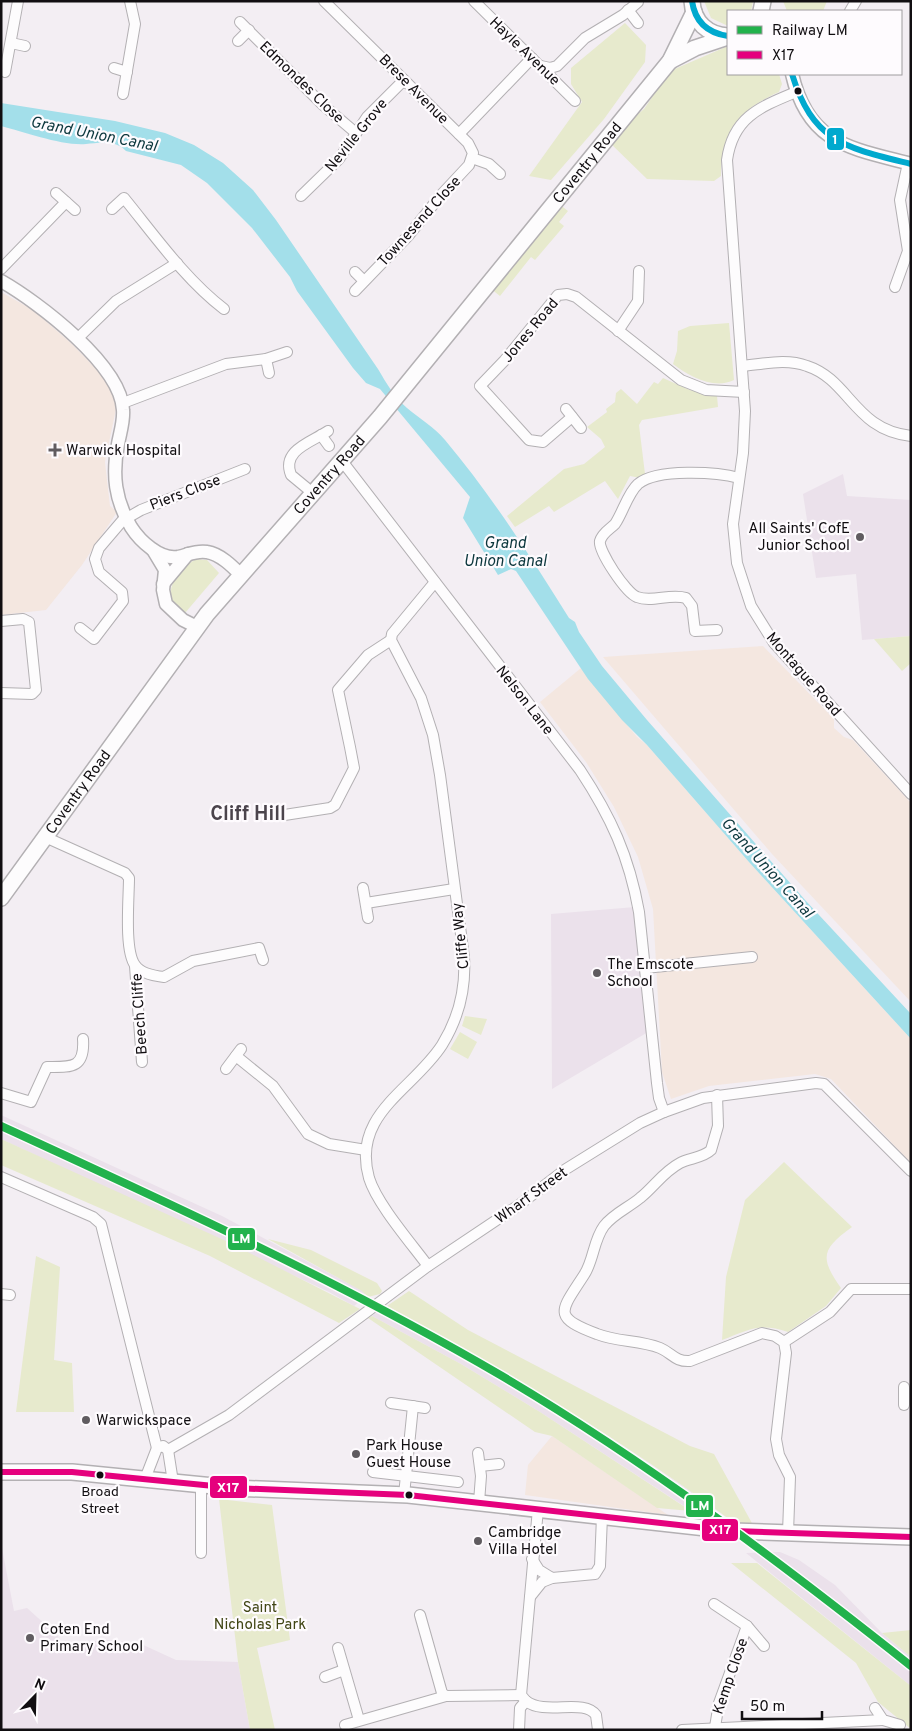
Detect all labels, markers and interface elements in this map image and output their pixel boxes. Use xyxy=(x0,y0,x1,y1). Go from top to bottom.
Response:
legend xyxy=(727,10,902,75)
street label: Hayle Avenue xyxy=(485,14,563,90)
text: Railway LM xyxy=(772,22,848,41)
street label: Edmondes Close xyxy=(255,38,347,128)
text: X17 xyxy=(772,47,795,66)
street label: Brese Avenue xyxy=(374,51,452,129)
unlabelled marker xyxy=(793,86,803,96)
street label: Neville Grove xyxy=(322,95,393,177)
water label: Grand Union Canal xyxy=(29,113,160,157)
street label: Coventry Road xyxy=(550,119,627,208)
line badge: 1 xyxy=(826,127,845,151)
text: 1 xyxy=(832,132,838,149)
street label: Townesend Close xyxy=(374,173,466,271)
street label: Jones Road xyxy=(499,295,564,367)
street label: Coventry Road xyxy=(290,432,370,519)
place label: Warwick Hospital xyxy=(66,442,181,461)
marker: Warwick Hospital xyxy=(48,443,62,457)
street label: Piers Close xyxy=(147,471,224,516)
place label: All Saints' CofE Junior School xyxy=(748,520,850,556)
marker: All Saints' CofE Junior School xyxy=(854,531,866,543)
water label: Grand Union Canal xyxy=(463,534,547,572)
street label: Montague Road xyxy=(761,629,845,721)
street label: Nelson Lane xyxy=(491,662,557,739)
street label: Coventry Road xyxy=(42,747,116,839)
district label: Cliff Hill xyxy=(210,802,286,828)
water label: Grand Union Canal xyxy=(716,814,818,924)
street label: Cliffe Way xyxy=(449,902,474,970)
place label: The Emscote School xyxy=(607,956,694,992)
marker: The Emscote School xyxy=(591,967,603,979)
street label: Beech Cliffe xyxy=(128,972,153,1055)
street label: Wharf Street xyxy=(492,1164,572,1229)
line badge: LM xyxy=(227,1227,256,1251)
text: LM xyxy=(231,1231,251,1248)
place label: Warwickspace xyxy=(96,1412,191,1431)
marker: Warwickspace xyxy=(80,1414,92,1426)
place label: Park House Guest House xyxy=(366,1437,451,1473)
marker: Park House Guest House xyxy=(350,1448,362,1460)
marker: Broad Street xyxy=(95,1470,105,1480)
line badge: X17 xyxy=(209,1475,248,1499)
text: X17 xyxy=(217,1480,239,1497)
place label: Broad Street xyxy=(81,1484,119,1518)
unlabelled marker xyxy=(404,1490,414,1500)
line badge: LM xyxy=(685,1494,714,1518)
text: LM xyxy=(690,1498,710,1515)
line badge: X17 xyxy=(701,1518,739,1542)
text: X17 xyxy=(709,1522,731,1539)
place label: Cambridge Villa Hotel xyxy=(488,1524,561,1560)
marker: Cambridge Villa Hotel xyxy=(472,1535,484,1547)
park label: Saint Nicholas Park xyxy=(214,1599,306,1635)
place label: Coten End Primary School xyxy=(40,1621,143,1657)
marker: Coten End Primary School xyxy=(24,1632,36,1644)
street label: Kemp Close xyxy=(709,1636,753,1717)
north arrow xyxy=(10,1671,60,1721)
text: N xyxy=(32,1676,47,1695)
scale bar xyxy=(742,1688,822,1720)
text: 50 m xyxy=(750,1698,785,1717)

